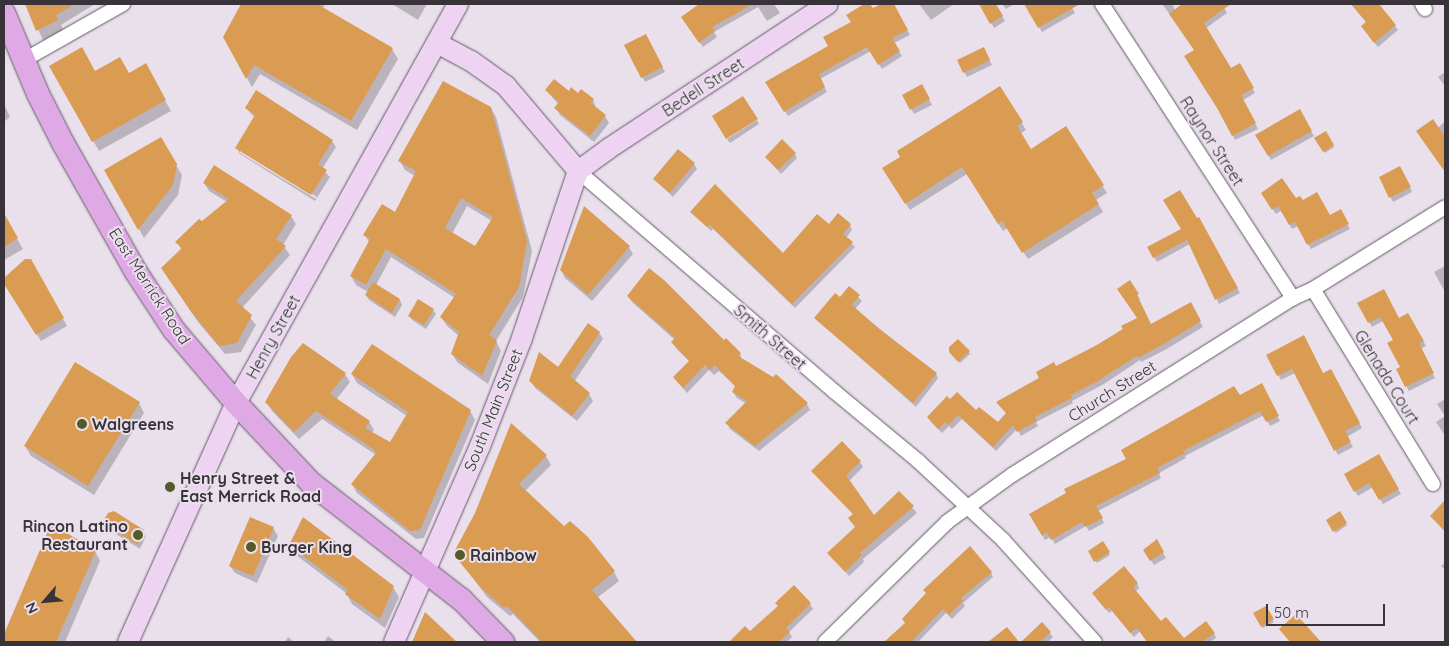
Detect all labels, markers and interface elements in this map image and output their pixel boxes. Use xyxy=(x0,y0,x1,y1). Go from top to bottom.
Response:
street label: Bedell Street xyxy=(659,53,747,121)
street label: Raynor Street xyxy=(1176,93,1248,189)
street label: East Merrick Road xyxy=(105,224,195,348)
street label: Henry Street xyxy=(242,292,304,382)
street label: Smith Street xyxy=(730,300,810,374)
street label: Glenada Court xyxy=(1350,326,1424,428)
street label: South Main Street xyxy=(460,346,526,474)
street label: Church Street xyxy=(1065,356,1159,426)
place label: Walgreens xyxy=(92,414,174,434)
marker: Walgreens xyxy=(76,418,88,430)
place label: Henry Street & East Merrick Road xyxy=(180,468,321,506)
marker: Henry Street & East Merrick Road xyxy=(164,481,176,493)
place label: Rincon Latino Restaurant xyxy=(22,516,128,554)
marker: Rincon Latino Restaurant xyxy=(132,529,144,541)
place label: Burger King xyxy=(261,537,352,557)
marker: Burger King xyxy=(245,541,257,553)
place label: Rainbow xyxy=(470,545,537,565)
marker: Rainbow xyxy=(454,549,466,561)
north arrow xyxy=(20,576,70,626)
scale bar xyxy=(1269,594,1388,626)
text: N xyxy=(21,599,42,616)
text: 50 m xyxy=(1274,603,1309,622)

